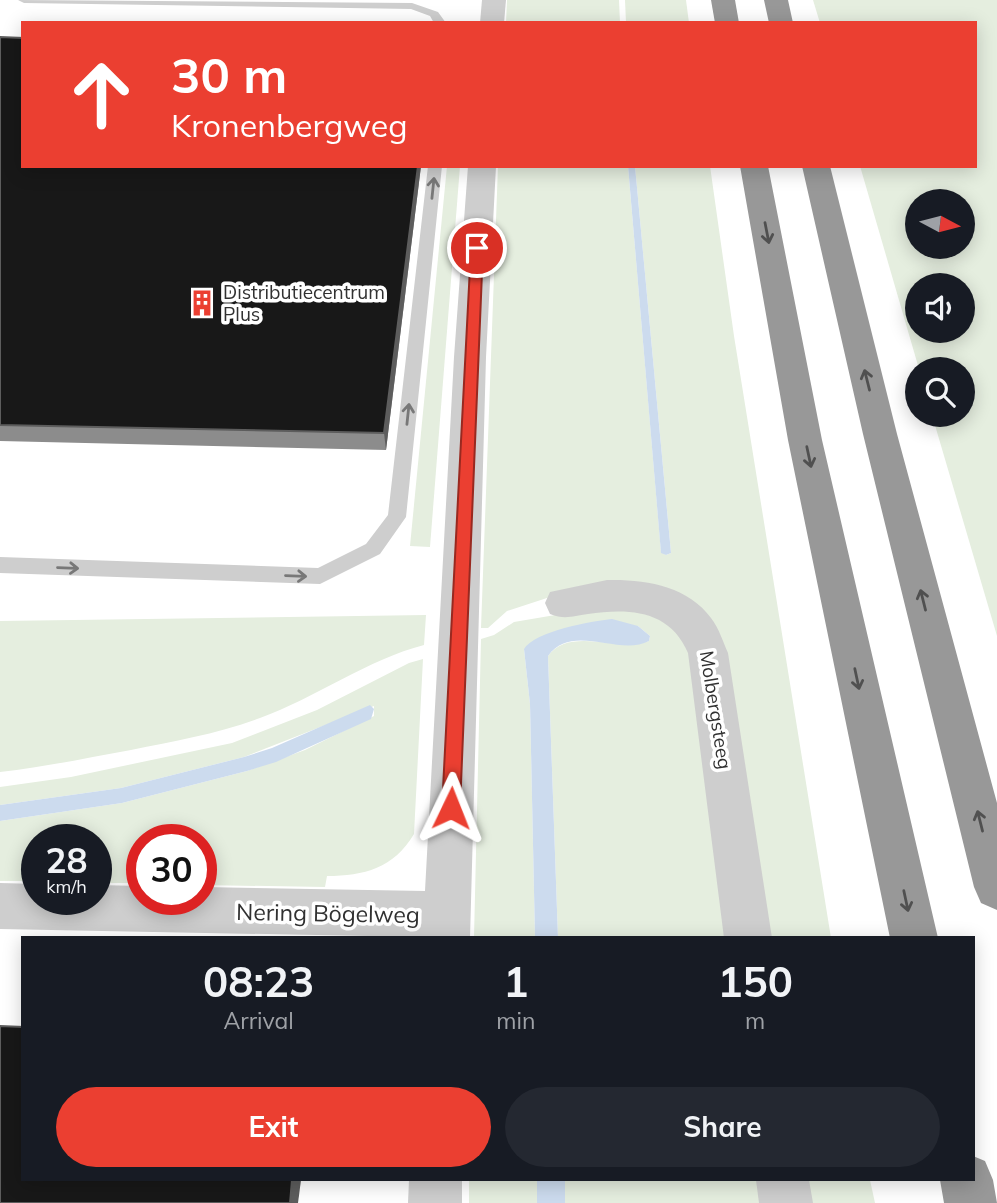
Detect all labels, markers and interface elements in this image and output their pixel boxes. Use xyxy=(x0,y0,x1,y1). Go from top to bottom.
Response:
text: 30 m xyxy=(171,44,287,105)
icon: ahead xyxy=(56,49,147,140)
text: Kronenbergweg xyxy=(171,105,407,145)
one-way arrow xyxy=(427,177,440,200)
north arrow xyxy=(905,189,975,259)
map controls xyxy=(905,189,975,427)
pin xyxy=(447,218,507,278)
one-way arrow xyxy=(760,221,774,244)
icon: arrive xyxy=(458,229,496,267)
button: sound xyxy=(905,273,975,343)
place label: Distributiecentrum Plus xyxy=(223,280,385,326)
building icon: Distributiecentrum Plus xyxy=(187,288,217,318)
button: search xyxy=(905,357,975,427)
one-way arrow xyxy=(860,369,873,392)
one-way arrow xyxy=(402,404,415,426)
one-way arrow xyxy=(803,445,816,468)
one-way arrow xyxy=(56,561,79,574)
one-way arrow xyxy=(284,569,307,582)
one-way arrow xyxy=(916,590,929,612)
street label: Molbergsteeg xyxy=(695,649,737,771)
one-way arrow xyxy=(851,667,865,690)
position arrow xyxy=(414,771,488,845)
one-way arrow xyxy=(973,810,986,833)
speed limit sign: 30 xyxy=(126,824,217,915)
text: 28 xyxy=(45,838,88,882)
text: km/h xyxy=(46,875,87,898)
one-way arrow xyxy=(899,889,913,912)
street label: Nering Bögelweg xyxy=(236,897,420,929)
text: 08:23 xyxy=(203,955,314,1008)
text: 1 xyxy=(503,955,528,1008)
text: 150 xyxy=(717,955,793,1008)
text: Arrival xyxy=(223,1006,294,1035)
text: min xyxy=(496,1006,535,1035)
text: m xyxy=(745,1006,765,1035)
button: Exit xyxy=(56,1087,491,1167)
button: Share xyxy=(505,1087,940,1167)

